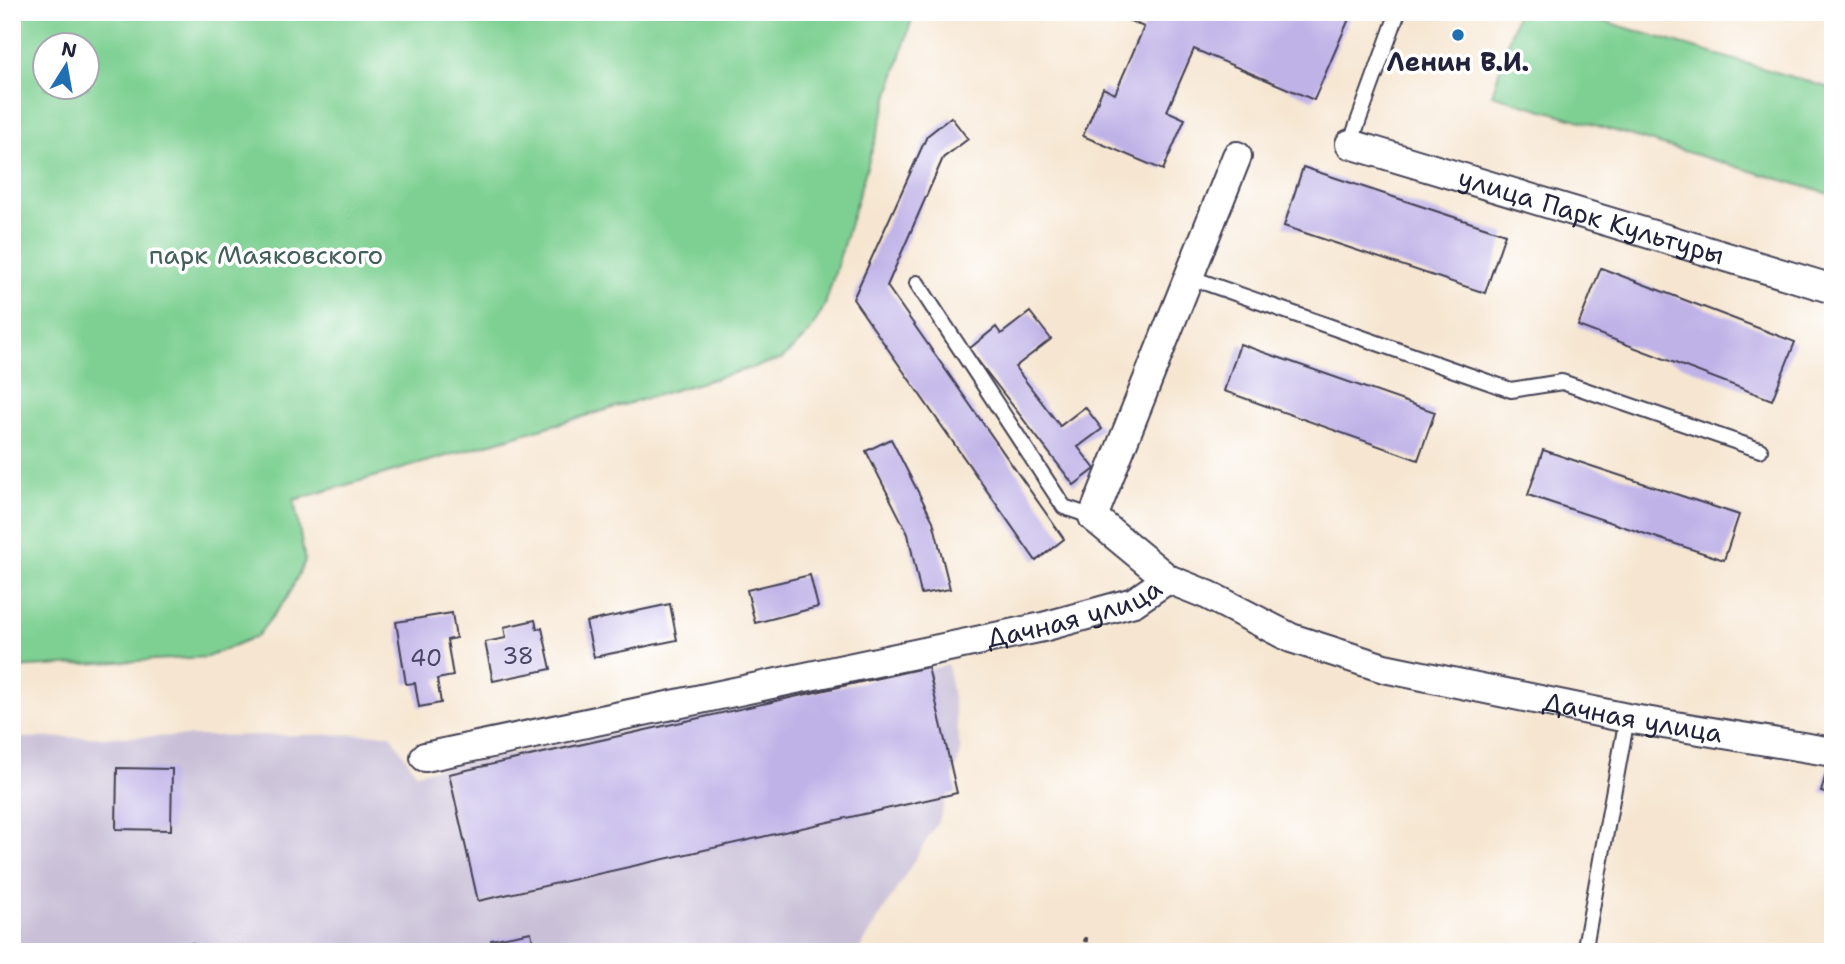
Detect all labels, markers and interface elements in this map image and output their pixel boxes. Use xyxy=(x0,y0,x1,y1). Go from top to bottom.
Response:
marker: Ленин В.И. xyxy=(1450,27,1466,43)
north arrow xyxy=(32,32,102,102)
text: N xyxy=(59,36,79,64)
place label: Ленин В.И. xyxy=(1387,44,1529,79)
street label: улица Парк Культуры xyxy=(1454,160,1729,272)
park label: парк Маяковского xyxy=(149,237,383,272)
street label: Дачная улица xyxy=(983,570,1168,655)
house number: 38 xyxy=(502,641,534,671)
house number: 40 xyxy=(410,643,442,673)
street label: Дачная улица xyxy=(1540,683,1725,750)

